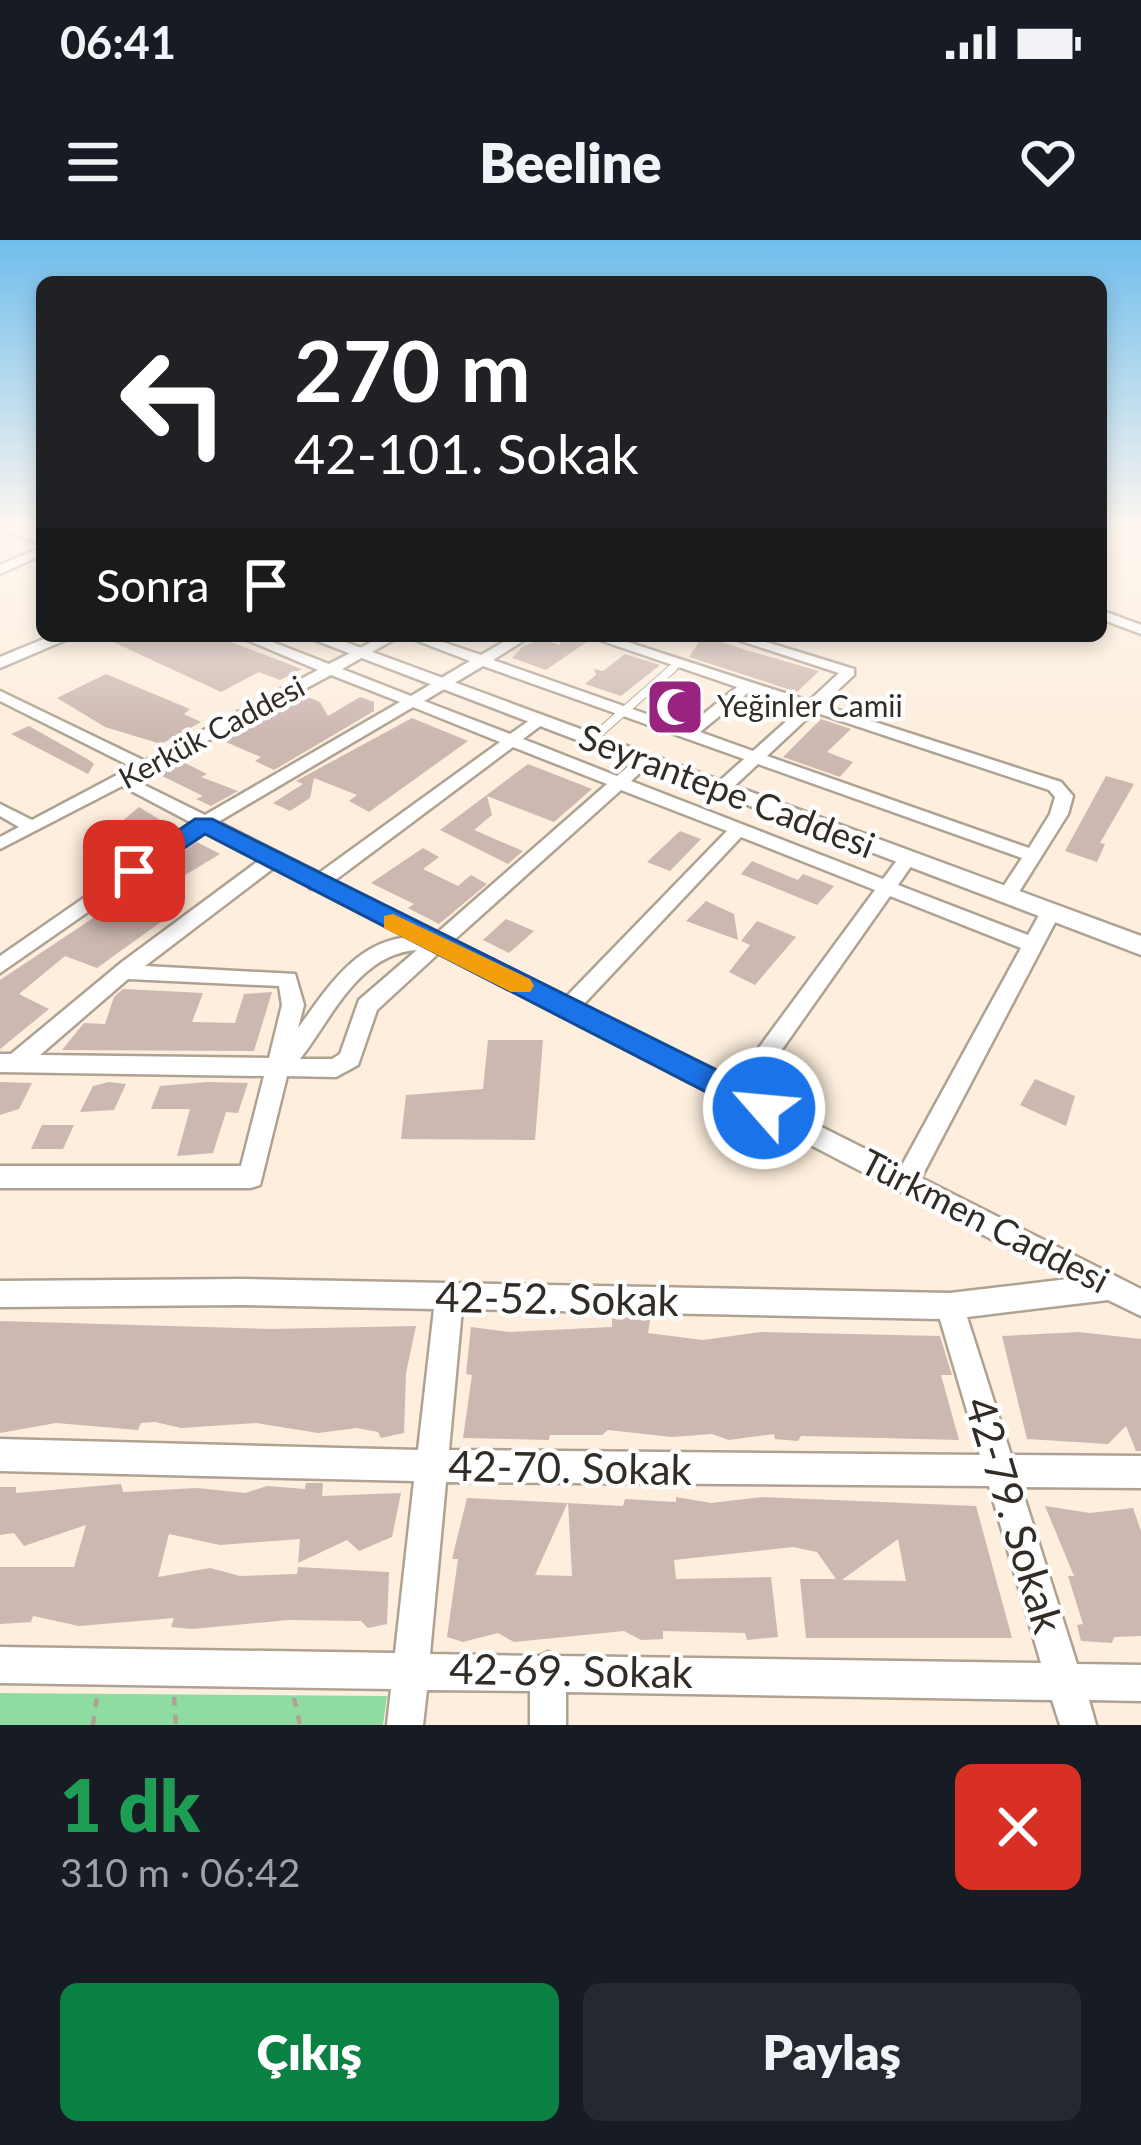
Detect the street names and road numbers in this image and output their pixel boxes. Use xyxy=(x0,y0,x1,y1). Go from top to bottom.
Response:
street label: Kerkük Caddesi xyxy=(112,667,310,795)
street label: Seyrantepe Caddesi xyxy=(573,713,881,867)
street label: Türkmen Caddesi xyxy=(854,1139,1117,1302)
street label: 42-52. Sokak xyxy=(435,1271,680,1325)
street label: 42-79. Sokak xyxy=(955,1391,1075,1639)
street label: 42-70. Sokak xyxy=(448,1440,693,1494)
street label: 42-69. Sokak xyxy=(449,1643,694,1697)

